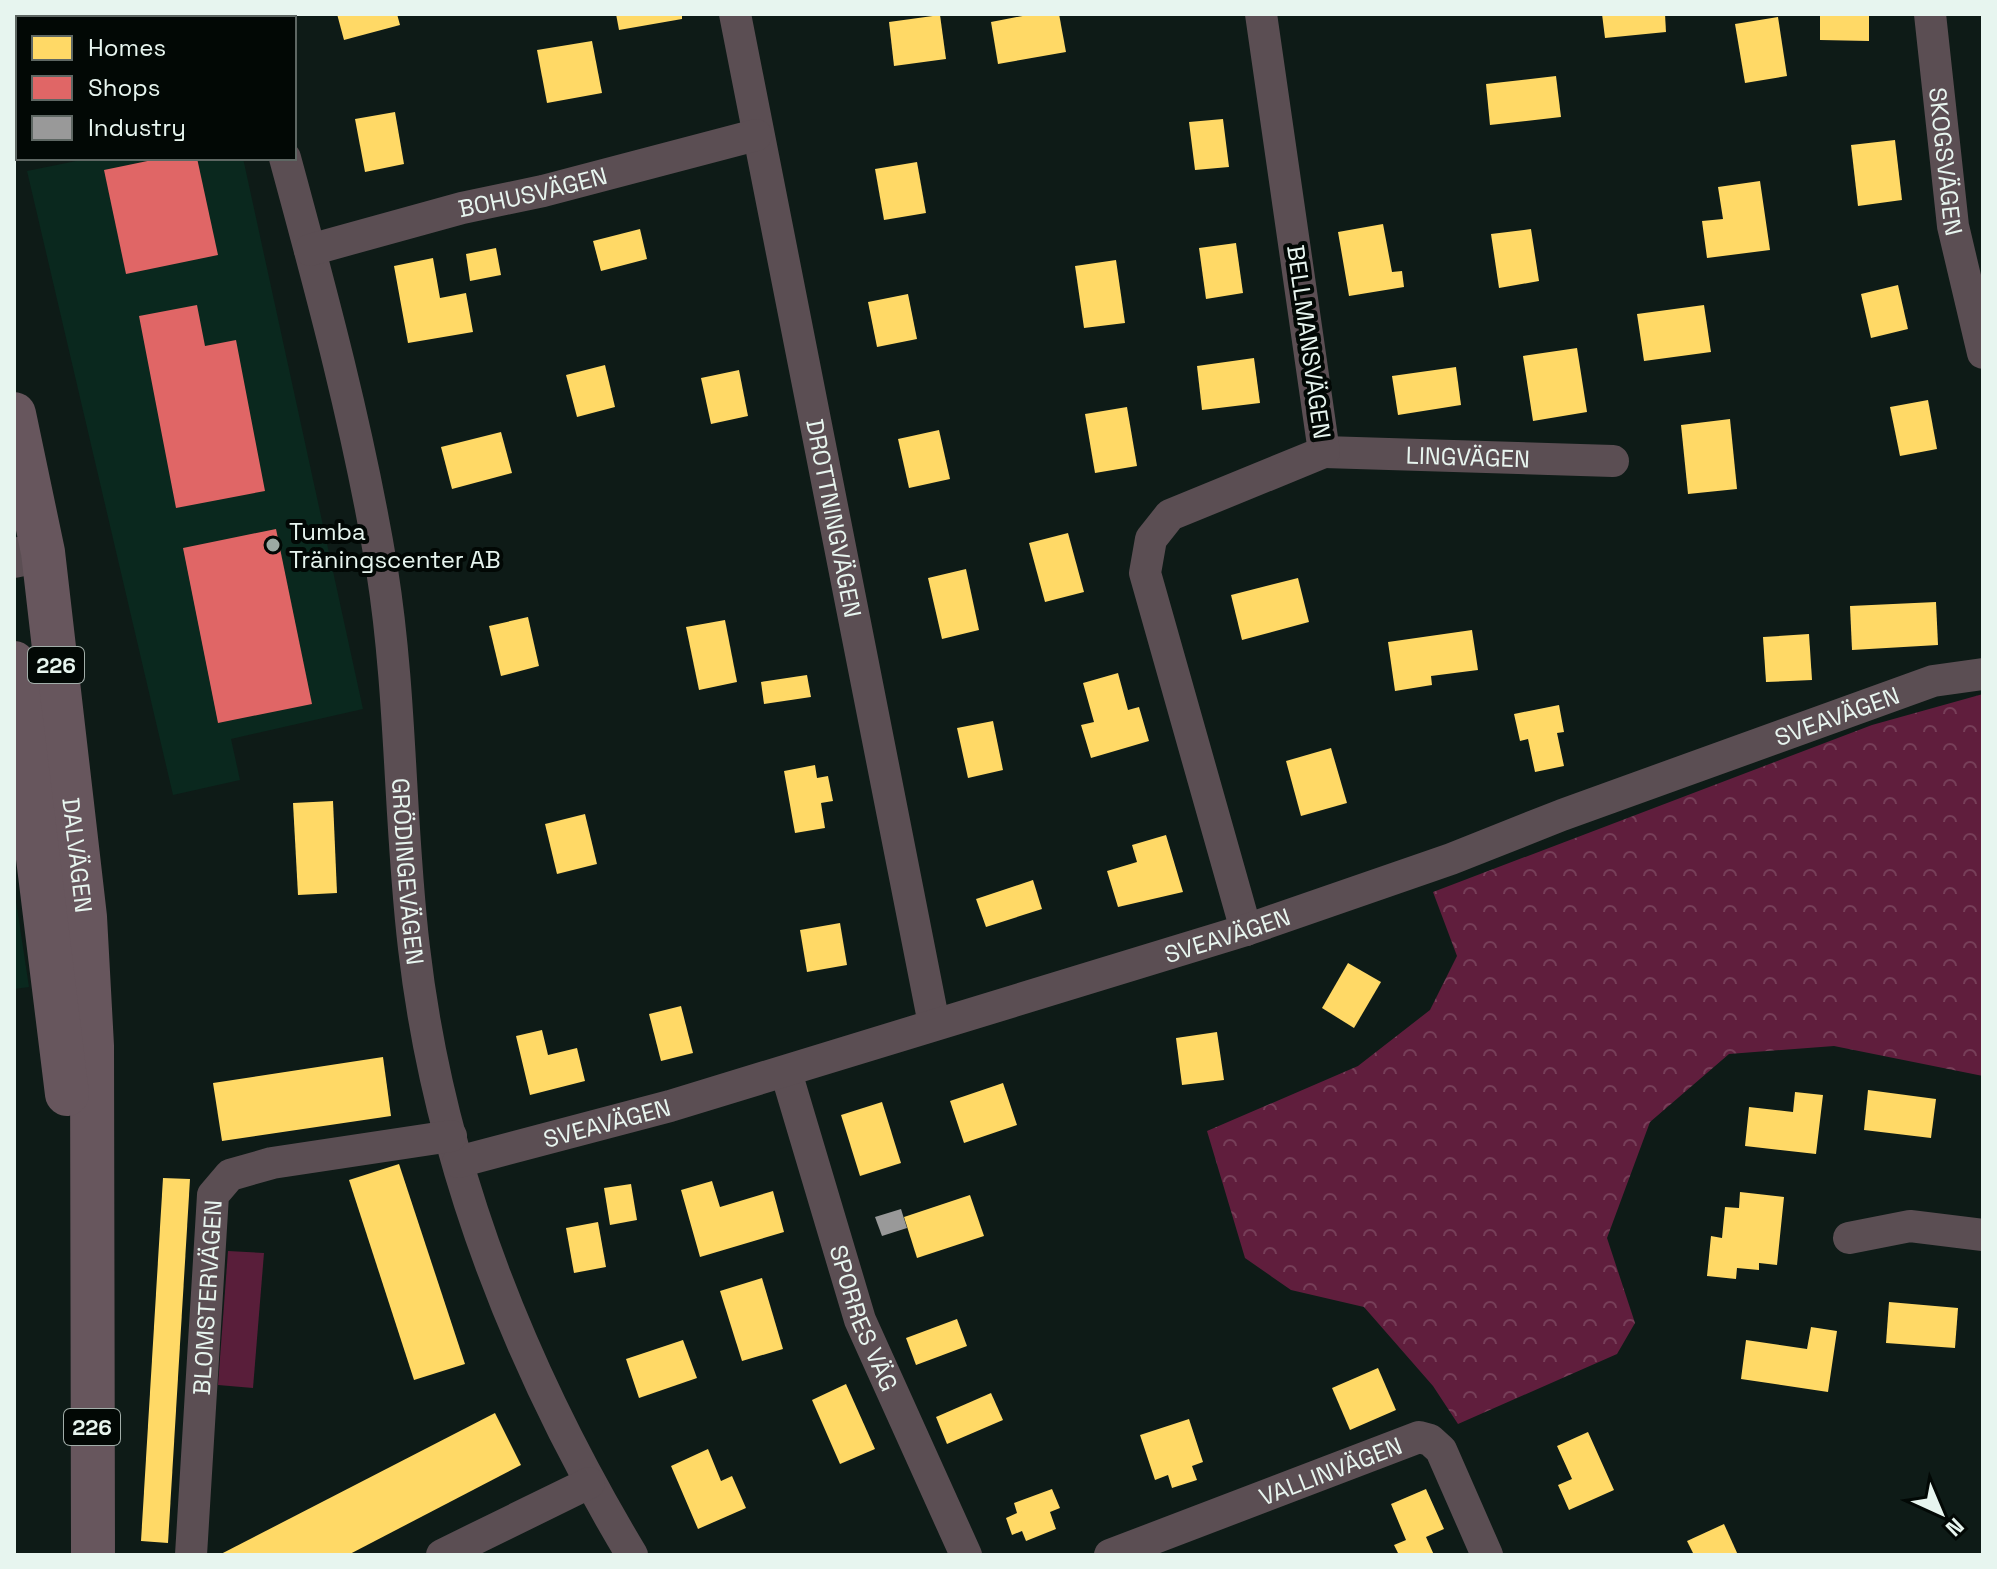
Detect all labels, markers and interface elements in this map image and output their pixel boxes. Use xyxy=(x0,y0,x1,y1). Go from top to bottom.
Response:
legend xyxy=(16,16,296,160)
text: Homes xyxy=(88,32,166,63)
text: Shops xyxy=(88,72,160,103)
street label: SKOGSVÄGEN xyxy=(1923,86,1970,238)
text: Industry xyxy=(88,112,186,143)
street label: BOHUSVÄGEN xyxy=(455,159,610,224)
street label: BELLMANSVÄGEN xyxy=(1280,243,1338,441)
street label: DROTTNINGVÄGEN xyxy=(800,416,869,620)
street label: LINGVÄGEN xyxy=(1405,439,1530,474)
place label: Tumba Träningscenter AB xyxy=(289,516,501,575)
marker: Tumba Träningscenter AB xyxy=(264,536,282,554)
road number: 226 xyxy=(28,647,84,683)
street label: SVEAVÄGEN xyxy=(1770,679,1903,753)
street label: GRÖDINGEVÄGEN xyxy=(385,777,431,967)
street label: DALVÄGEN xyxy=(56,796,100,914)
street label: SVEAVÄGEN xyxy=(1160,900,1294,970)
street label: SVEAVÄGEN xyxy=(540,1091,674,1154)
street label: BLOMSTERVÄGEN xyxy=(185,1199,228,1396)
street label: SPORRES VÄG xyxy=(823,1241,905,1396)
road number: 226 xyxy=(64,1409,120,1445)
street label: VALLINVÄGEN xyxy=(1255,1429,1406,1512)
north arrow xyxy=(1901,1473,1981,1553)
text: N xyxy=(1940,1512,1970,1543)

